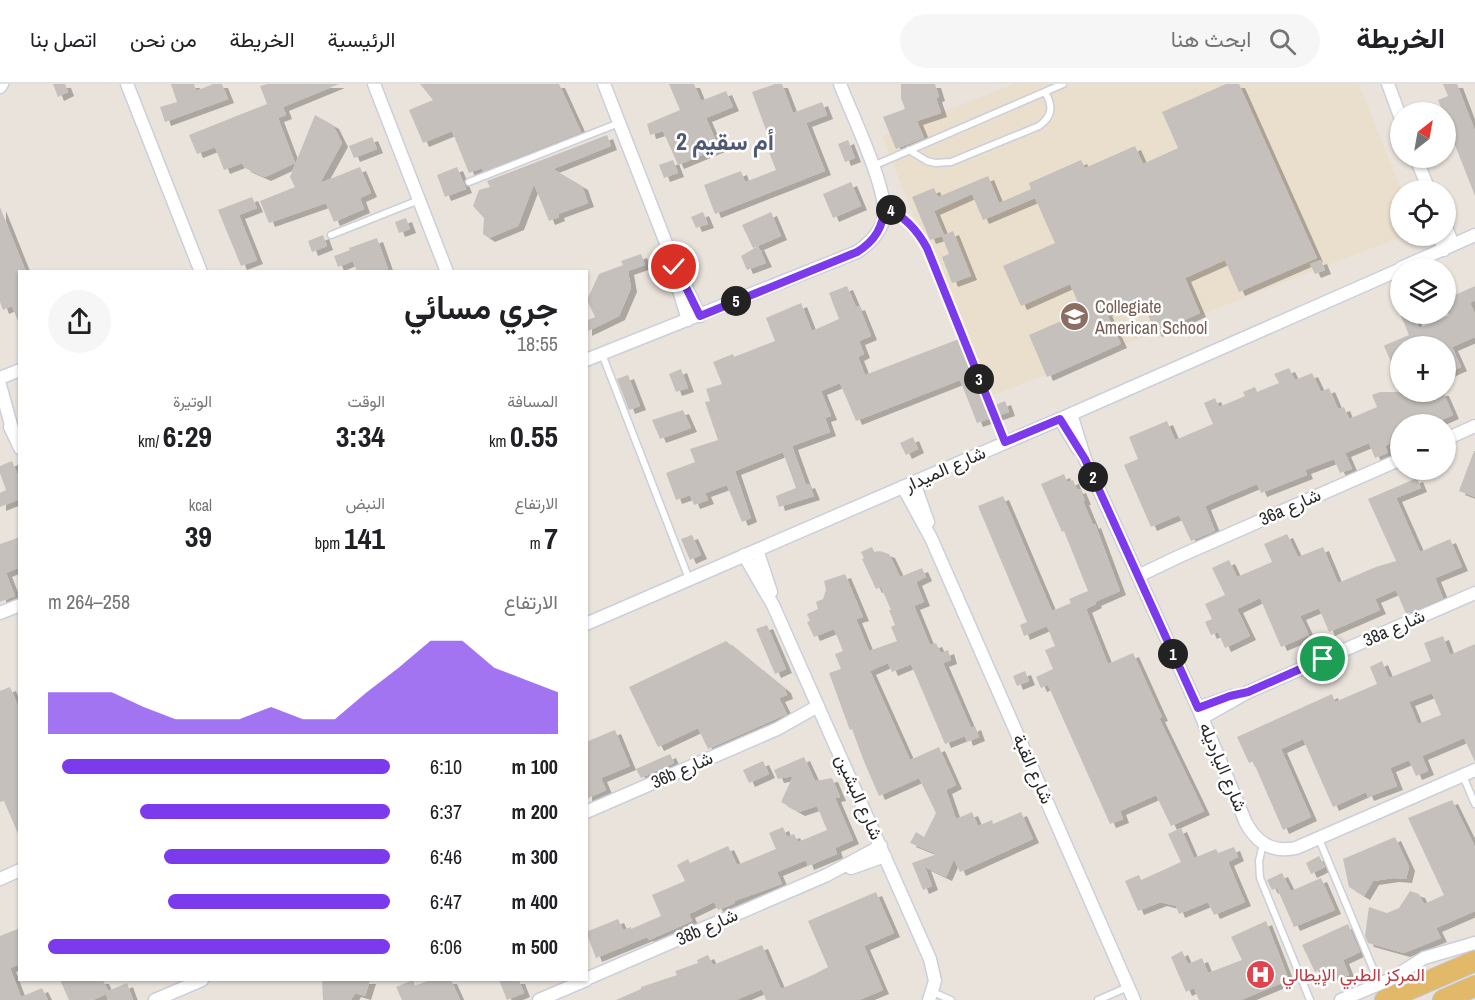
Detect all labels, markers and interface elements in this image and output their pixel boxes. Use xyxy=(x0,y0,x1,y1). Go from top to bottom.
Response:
search box xyxy=(900,14,1320,68)
text: الخريطة xyxy=(1356,19,1445,57)
text: ابحث هنا xyxy=(1171,24,1251,54)
text: اتصل بنا xyxy=(30,25,97,54)
text: من نحن xyxy=(130,25,197,54)
text: الخريطة xyxy=(230,25,295,54)
text: الرئيسية xyxy=(328,25,395,54)
icon: search xyxy=(1266,25,1299,58)
north arrow xyxy=(1390,102,1456,168)
map controls xyxy=(1390,102,1456,480)
district label: أم سقيم 2 xyxy=(676,125,774,158)
button: locate xyxy=(1390,180,1456,246)
pin: 4 xyxy=(876,195,906,225)
text: 4 xyxy=(887,199,895,221)
pin xyxy=(648,241,699,292)
icon: check xyxy=(657,250,690,283)
button: layers xyxy=(1390,258,1456,324)
text: جري مسائي xyxy=(404,285,558,329)
pin: 5 xyxy=(721,286,751,316)
button: share xyxy=(48,290,111,353)
text: 5 xyxy=(732,290,740,312)
place label: Collegiate American School xyxy=(1094,294,1207,340)
school or university icon: Collegiate American School xyxy=(1058,301,1090,333)
text: 18:55 xyxy=(517,330,558,357)
button: + xyxy=(1390,336,1456,402)
pin: 3 xyxy=(964,364,994,394)
text: 3 xyxy=(975,368,983,390)
text: الوتيرة xyxy=(173,390,212,412)
text: الوقت xyxy=(347,390,385,412)
text: المسافة xyxy=(507,390,558,412)
button: − xyxy=(1390,414,1456,480)
text: 6:29 xyxy=(163,416,212,456)
text: 3:34 xyxy=(336,416,385,456)
text: 0.55 xyxy=(510,416,558,456)
text: /km xyxy=(138,430,163,452)
text: km xyxy=(489,430,510,452)
street label: شارع الميدار xyxy=(899,440,989,498)
pin: 2 xyxy=(1078,462,1108,492)
text: 2 xyxy=(1089,466,1097,488)
street label: 36a شارع xyxy=(1255,482,1325,531)
text: النبض xyxy=(345,492,385,514)
text: الارتفاع xyxy=(515,492,558,514)
text: kcal xyxy=(189,494,212,516)
text: 39 xyxy=(185,516,212,556)
text: 141 xyxy=(344,518,385,558)
text: 7 xyxy=(544,518,558,558)
text: bpm xyxy=(315,532,344,554)
text: m xyxy=(530,532,544,554)
text: 258–264 m xyxy=(48,588,130,615)
text: الارتفاع xyxy=(504,588,558,615)
street label: 38a شارع xyxy=(1359,603,1429,652)
pin xyxy=(1297,633,1348,684)
pin: 1 xyxy=(1158,639,1188,669)
icon: arrive xyxy=(1306,642,1339,675)
text: 1 xyxy=(1169,643,1177,665)
street label: شارع اليارديله xyxy=(1193,718,1254,815)
street label: شارع القبة xyxy=(1007,730,1060,808)
street label: 36b شارع xyxy=(647,745,717,794)
street label: شارع البشين xyxy=(829,750,889,844)
text: 6:10 xyxy=(430,753,462,780)
text: 100 m xyxy=(511,753,558,780)
text: 6:37 xyxy=(430,798,462,825)
text: 200 m xyxy=(511,798,558,825)
text: 6:46 xyxy=(430,843,462,870)
text: 300 m xyxy=(511,843,558,870)
text: 6:47 xyxy=(430,888,462,915)
text: 400 m xyxy=(511,888,558,915)
street label: 38b شارع xyxy=(672,902,742,951)
text: 6:06 xyxy=(430,933,462,960)
text: 500 m xyxy=(511,933,558,960)
hospital icon: المركز الطبي الإيطالي xyxy=(1245,959,1277,991)
place label: المركز الطبي الإيطالي xyxy=(1282,962,1425,990)

